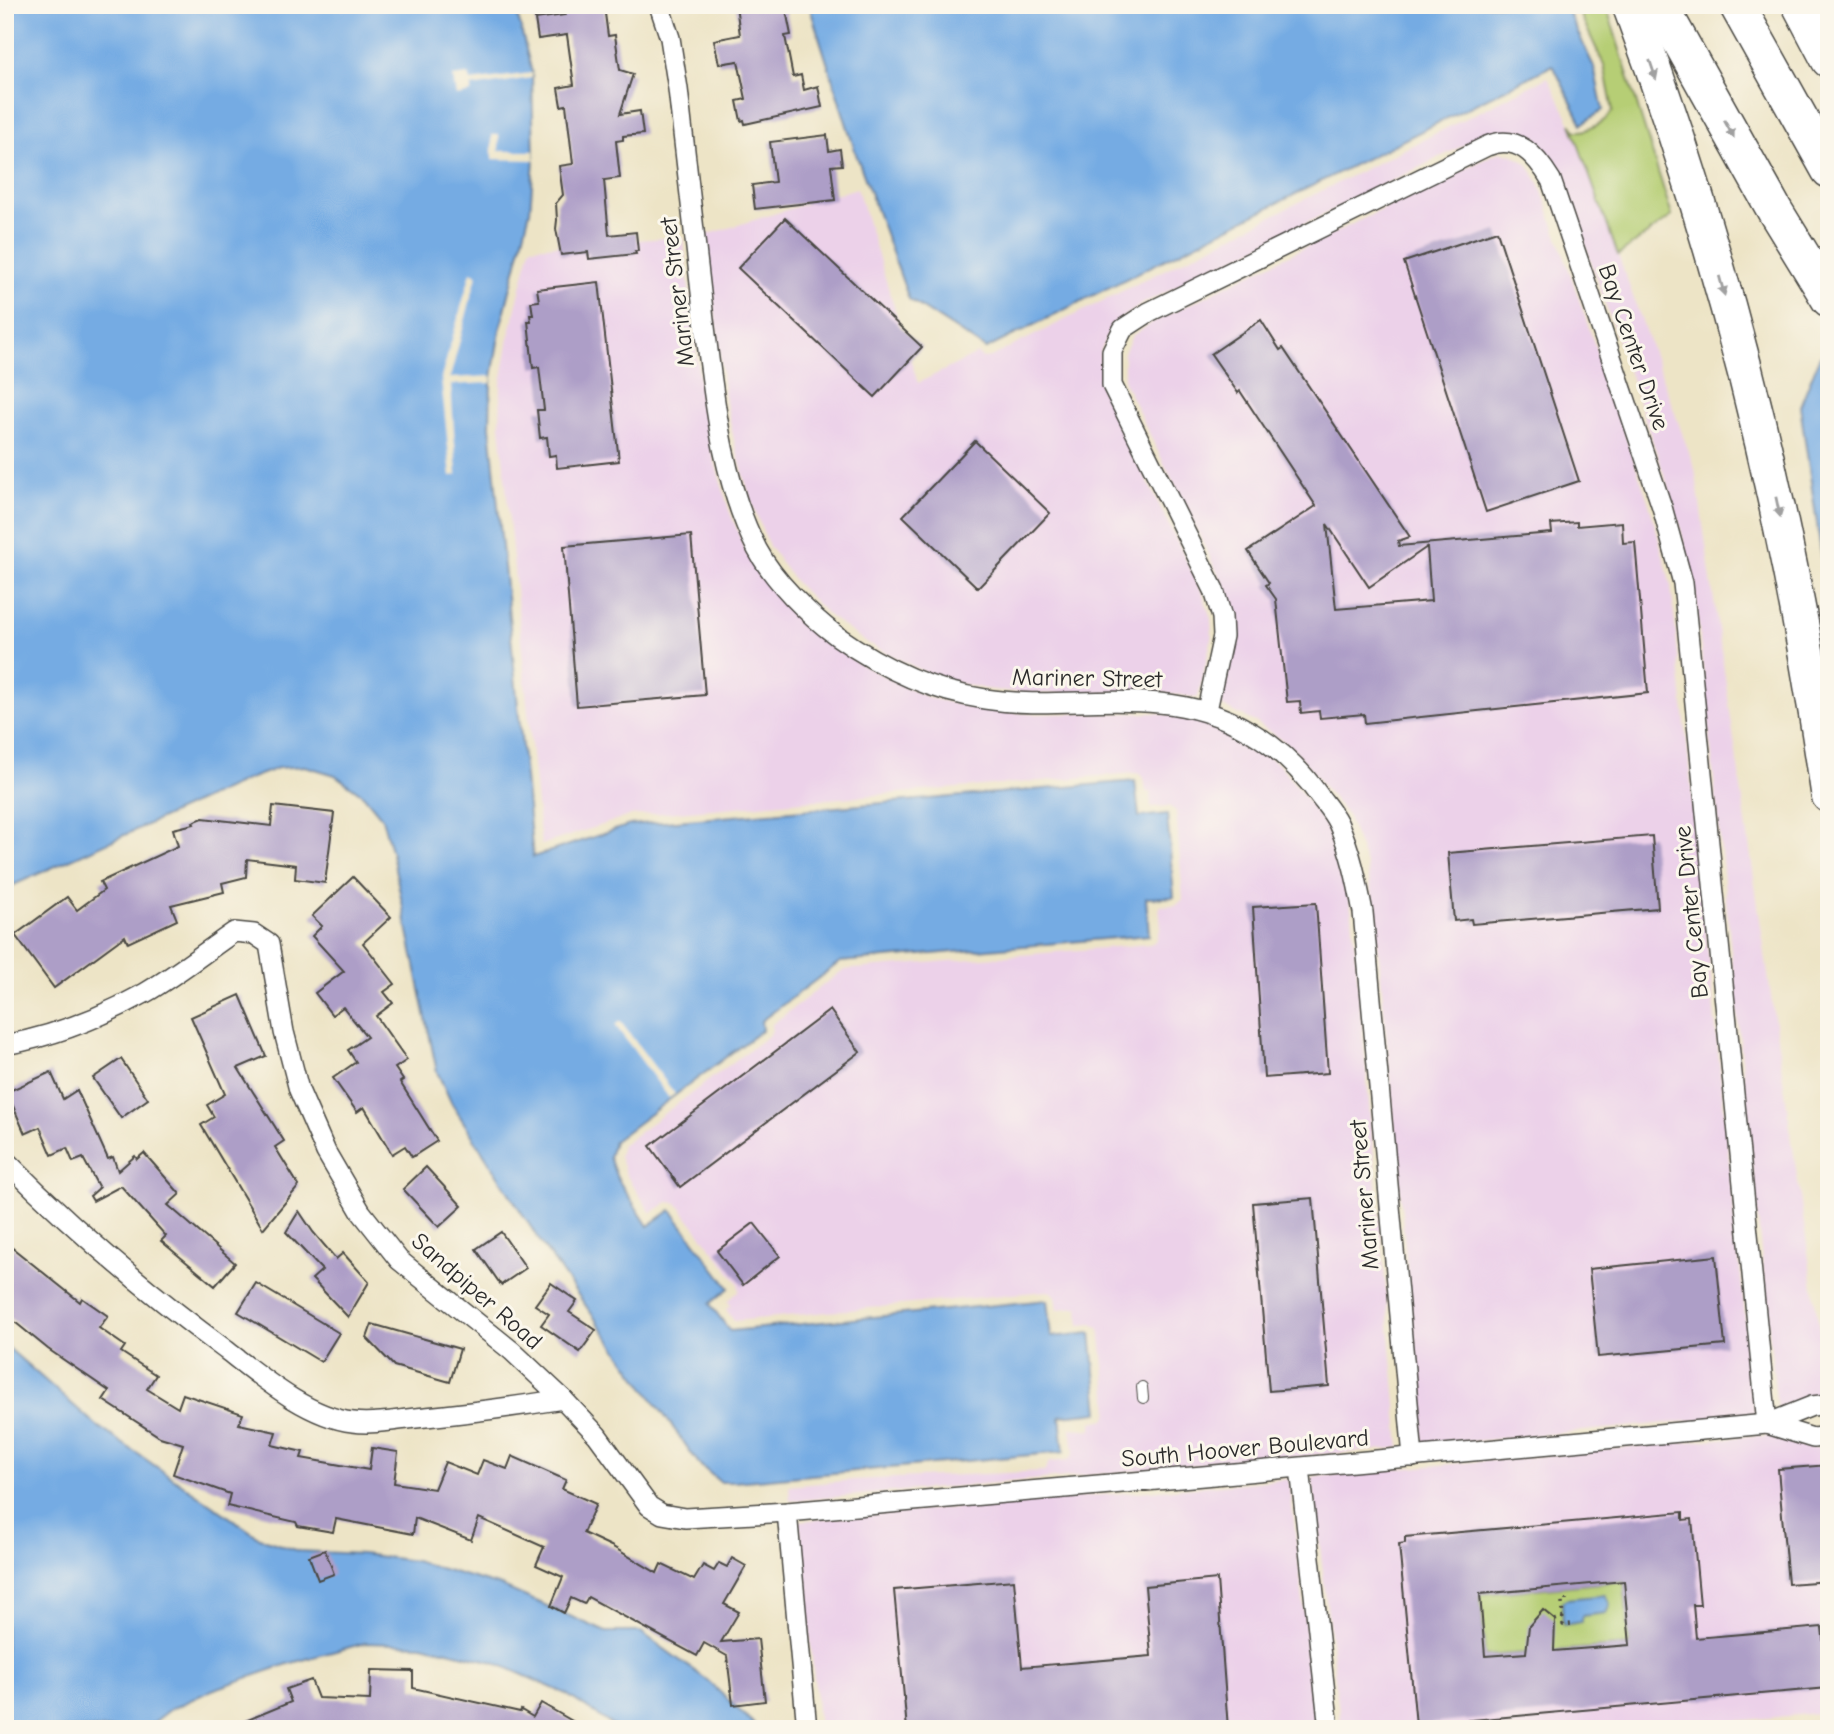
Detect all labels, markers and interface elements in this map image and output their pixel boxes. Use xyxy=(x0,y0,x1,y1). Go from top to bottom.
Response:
one-way arrow xyxy=(1648,59,1659,80)
one-way arrow xyxy=(1723,119,1735,139)
street label: Mariner Street xyxy=(654,215,700,368)
street label: Bay Center Drive xyxy=(1593,260,1675,434)
one-way arrow xyxy=(1717,275,1728,297)
one-way arrow xyxy=(1773,496,1784,518)
street label: Mariner Street xyxy=(1012,663,1164,693)
street label: Bay Center Drive xyxy=(1668,824,1714,1000)
street label: Mariner Street xyxy=(1343,1118,1385,1271)
street label: Sandpiper Road xyxy=(406,1227,548,1355)
street label: South Hoover Boulevard xyxy=(1120,1423,1370,1473)

